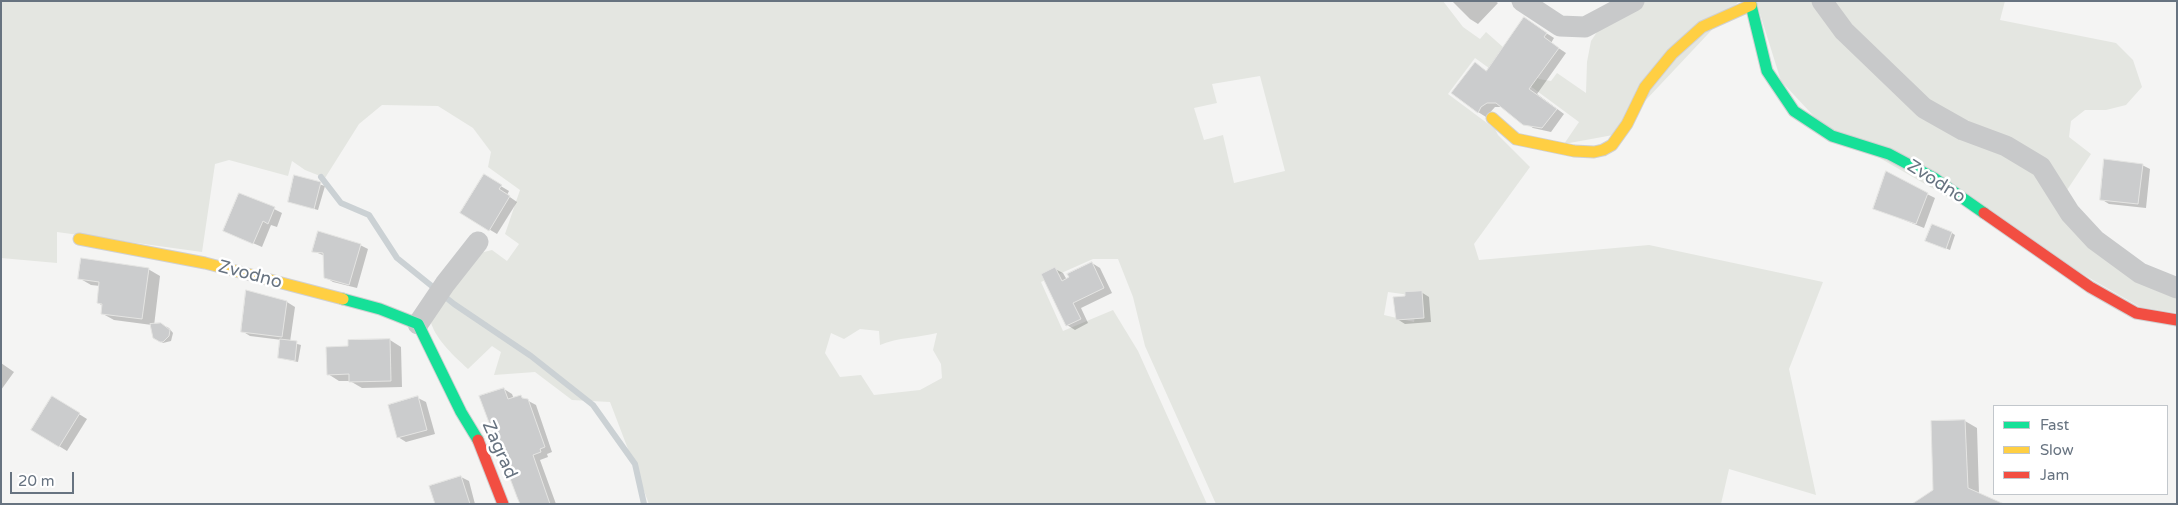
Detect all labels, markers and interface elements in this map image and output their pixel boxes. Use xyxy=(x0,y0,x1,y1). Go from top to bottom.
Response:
street label: Zvodno xyxy=(1903,156,1969,208)
street label: Zvodno xyxy=(216,256,284,294)
legend xyxy=(1993,405,2168,495)
text: Fast xyxy=(2040,416,2069,434)
street label: Zagrad xyxy=(477,418,521,482)
text: Slow xyxy=(2040,441,2074,459)
scale bar xyxy=(12,462,76,494)
text: Jam xyxy=(2040,466,2069,484)
text: 20 m xyxy=(18,472,55,490)

